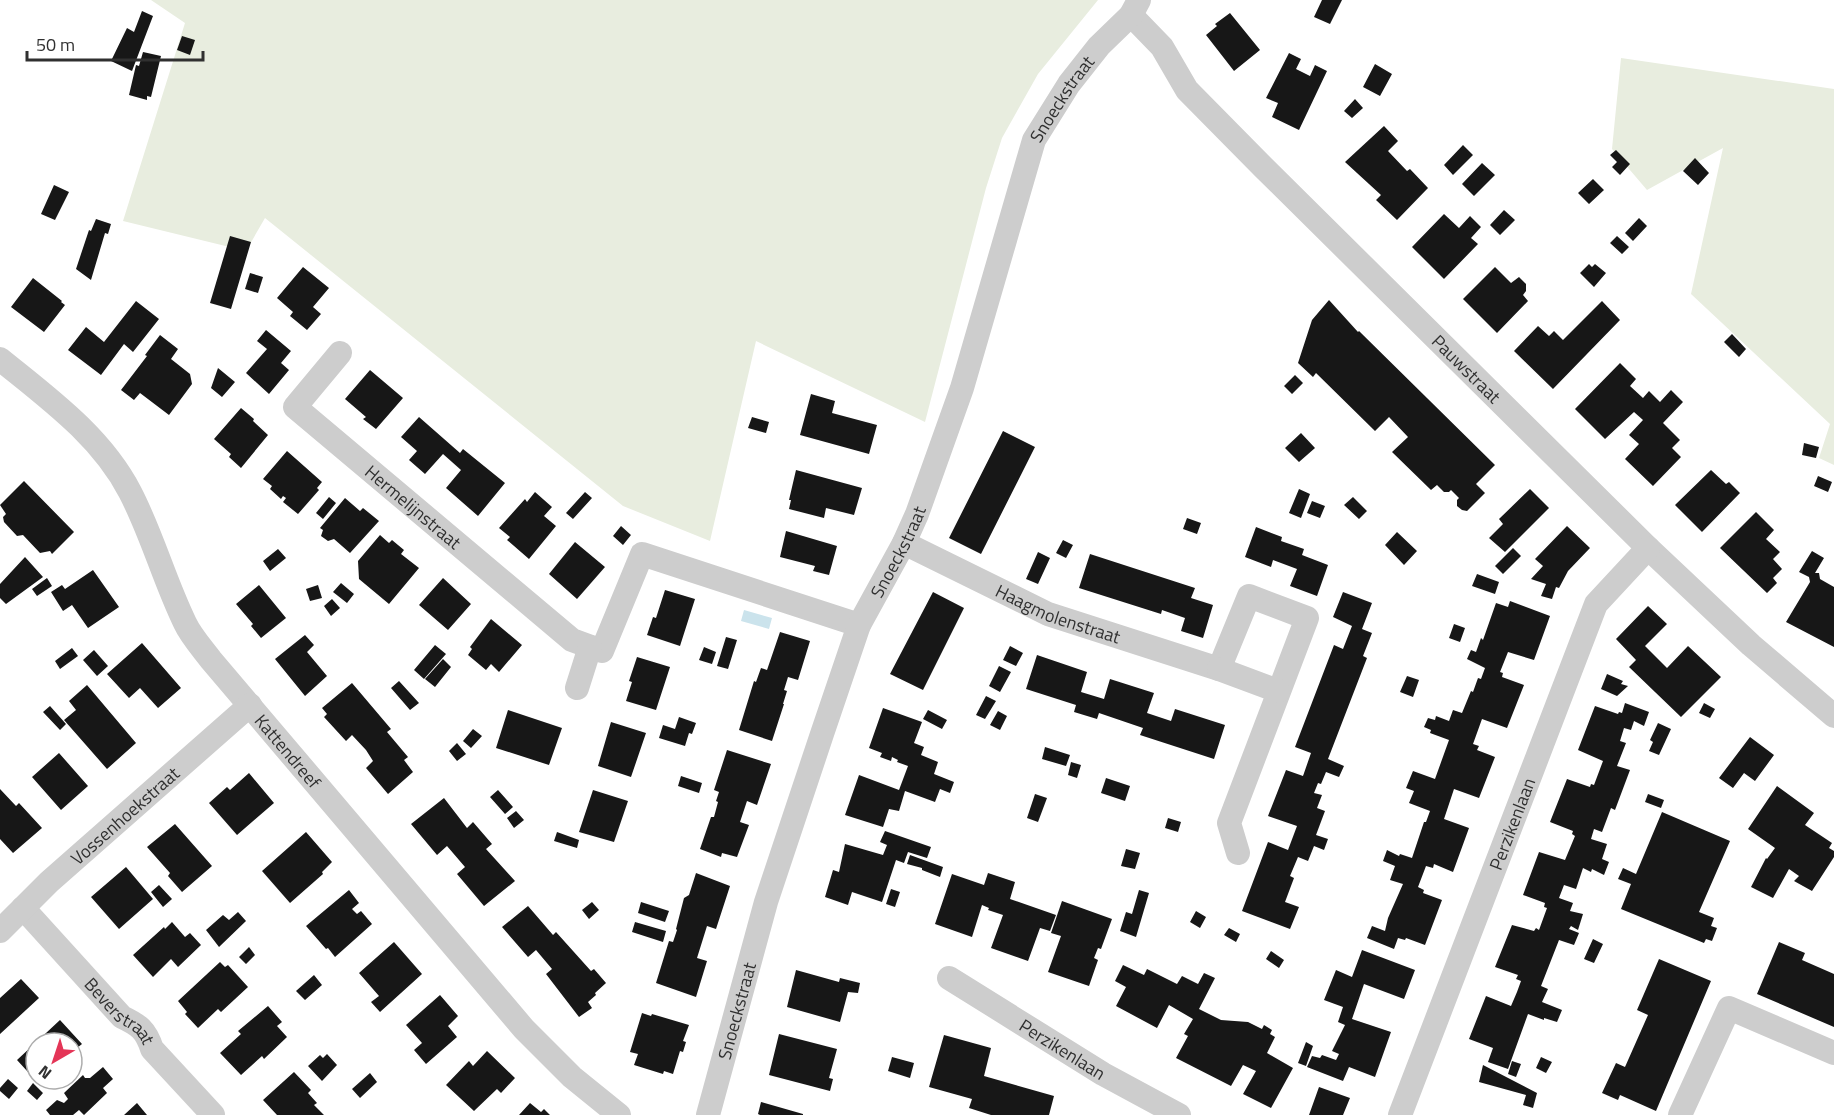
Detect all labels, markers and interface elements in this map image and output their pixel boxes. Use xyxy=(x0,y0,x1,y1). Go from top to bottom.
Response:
scale bar xyxy=(27,24,202,62)
text: 50 m xyxy=(36,31,75,58)
street label: Snoeckstraat xyxy=(1022,49,1101,147)
street label: Pauwstraat xyxy=(1426,328,1508,410)
street label: Hermelijnstraat xyxy=(359,458,468,556)
street label: Snoeckstraat xyxy=(863,502,933,602)
street label: Haagmolenstraat xyxy=(991,577,1125,650)
street label: Kattendreef xyxy=(249,708,328,794)
street label: Vossenhoekstraat xyxy=(64,760,185,871)
street label: Perzikenlaan xyxy=(1482,774,1542,874)
street label: Snoeckstraat xyxy=(710,958,763,1063)
street label: Beverstraat xyxy=(78,971,162,1049)
street label: Perzikenlaan xyxy=(1014,1012,1111,1086)
north arrow xyxy=(24,1031,84,1091)
text: N xyxy=(33,1060,56,1085)

